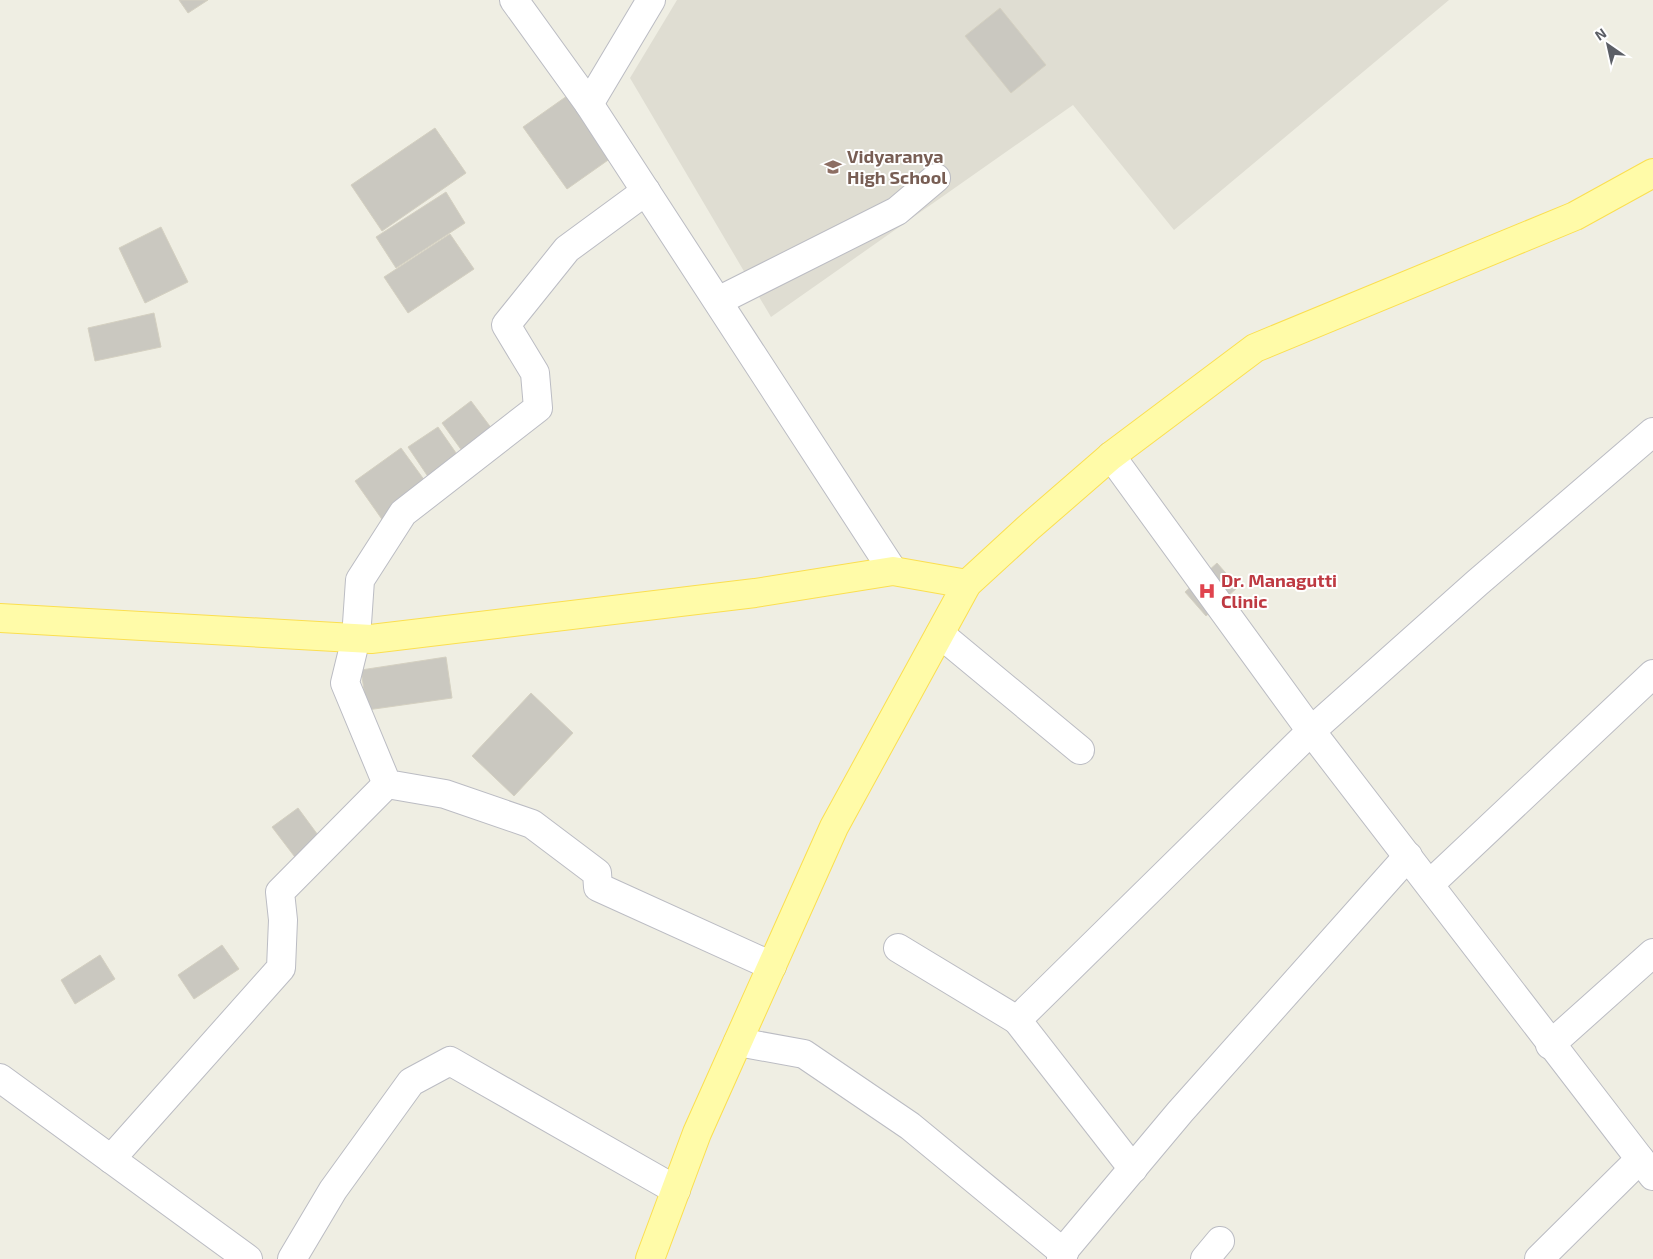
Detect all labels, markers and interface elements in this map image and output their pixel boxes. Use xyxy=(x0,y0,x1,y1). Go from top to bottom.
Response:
north arrow xyxy=(1583,20,1633,70)
text: N xyxy=(1592,24,1609,44)
place label: Vidyaranya High School xyxy=(847,145,947,188)
school or university icon: Vidyaranya High School xyxy=(823,157,843,177)
place label: Dr. Managutti Clinic xyxy=(1221,569,1337,612)
hospital icon: Dr. Managutti Clinic xyxy=(1197,581,1217,601)

